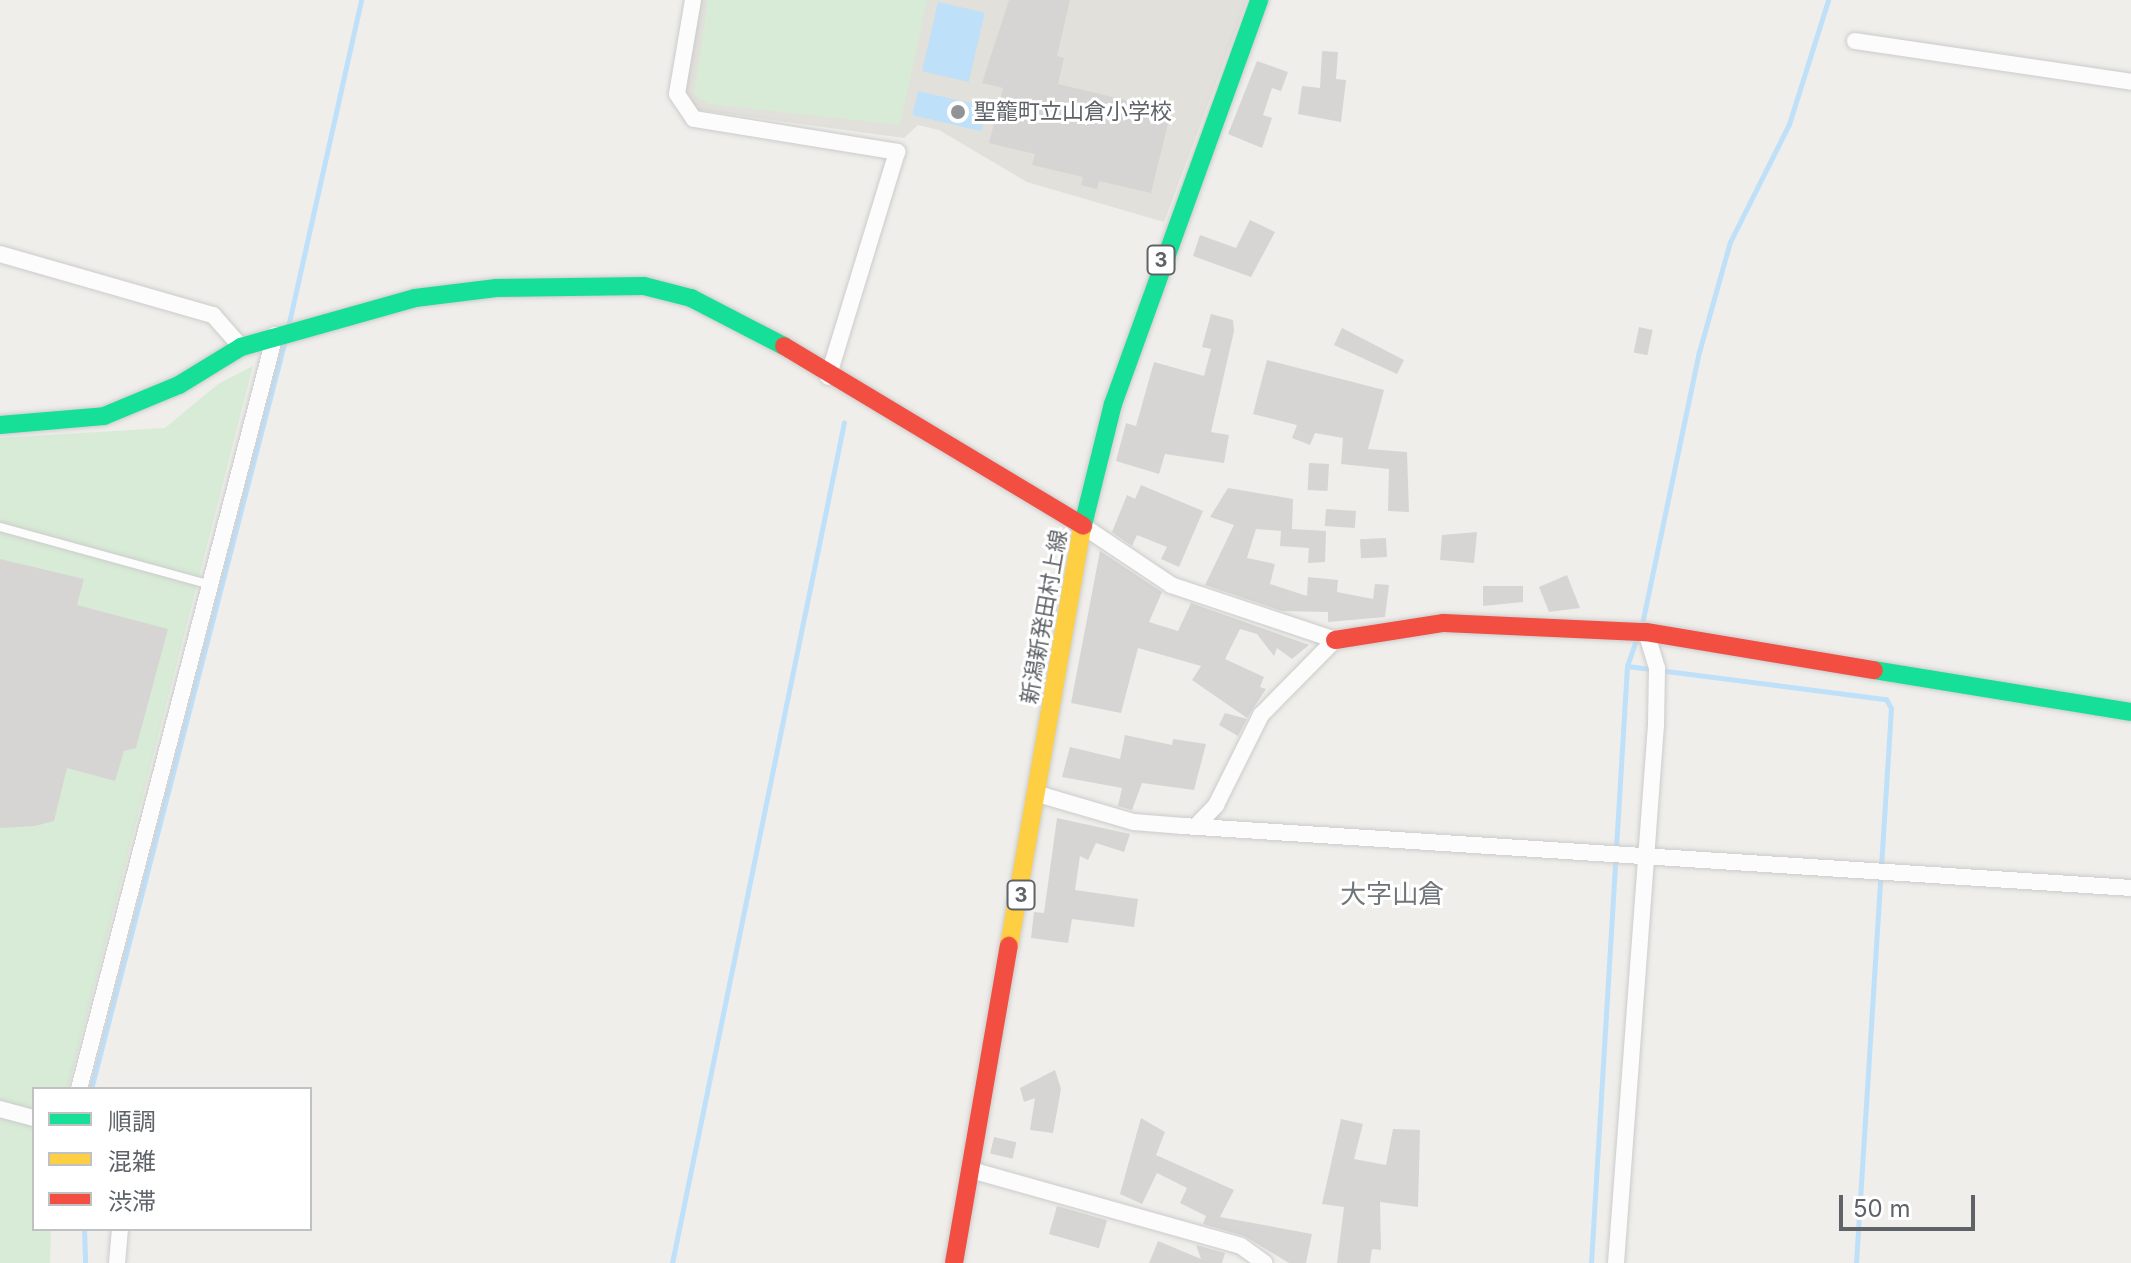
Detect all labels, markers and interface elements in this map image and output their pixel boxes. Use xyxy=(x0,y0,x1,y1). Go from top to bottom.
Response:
place label: 聖籠町立山倉小学校 xyxy=(974,99,1172,125)
marker: 聖籠町立山倉小学校 xyxy=(949,103,967,121)
road number: 3 xyxy=(1145,244,1177,276)
street label: 新潟新発田村上線 xyxy=(1016,528,1072,706)
district label: 大字山倉 xyxy=(1340,878,1444,910)
road number: 3 xyxy=(1005,879,1037,911)
legend xyxy=(32,1087,312,1231)
text: 順調 xyxy=(108,1107,156,1136)
text: 混雑 xyxy=(108,1147,156,1176)
scale bar xyxy=(1843,1179,1979,1229)
text: 渋滞 xyxy=(108,1187,156,1216)
text: 50 m xyxy=(1853,1194,1911,1223)

